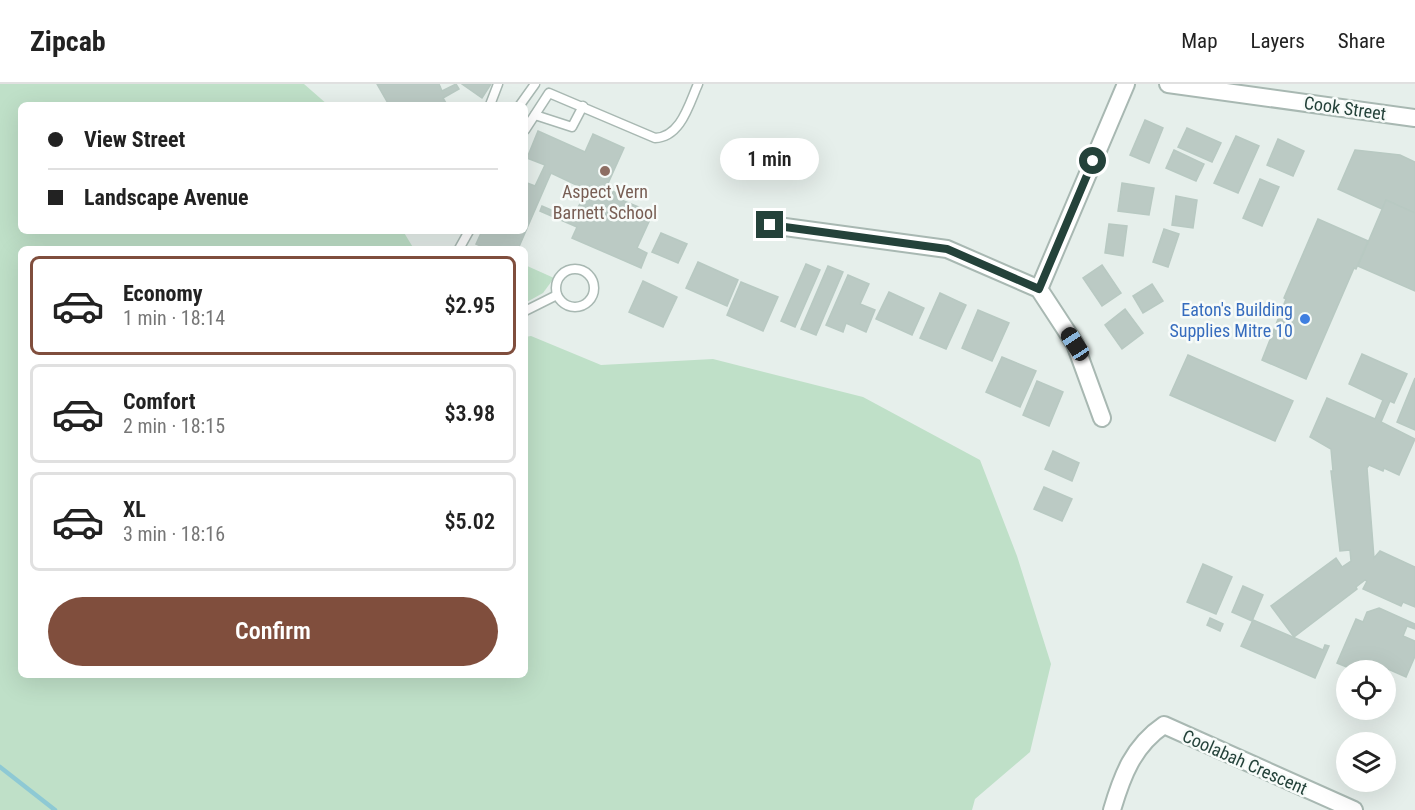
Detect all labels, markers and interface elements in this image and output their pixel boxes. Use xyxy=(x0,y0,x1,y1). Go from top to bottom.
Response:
text: Zipcab xyxy=(30,25,106,58)
text: Map xyxy=(1181,29,1218,53)
text: Layers xyxy=(1251,29,1305,53)
text: Share xyxy=(1338,29,1385,53)
street label: Cook Street xyxy=(1303,92,1387,124)
text: View Street xyxy=(84,127,185,152)
callout: 1 min xyxy=(720,138,820,180)
text: 1 min xyxy=(747,147,792,171)
route start xyxy=(1079,147,1106,174)
marker: Aspect Vern Barnett School xyxy=(598,164,612,178)
place label: Aspect Vern Barnett School xyxy=(553,181,657,223)
text: Landscape Avenue xyxy=(84,185,249,210)
route end xyxy=(756,211,783,238)
icon: car xyxy=(51,279,105,333)
text: Economy xyxy=(123,281,203,306)
text: $2.95 xyxy=(444,293,495,318)
place label: Eaton's Building Supplies Mitre 10 xyxy=(1169,299,1293,341)
text: 1 min · 18:14 xyxy=(123,306,225,330)
marker: Eaton's Building Supplies Mitre 10 xyxy=(1298,312,1312,326)
car xyxy=(1058,324,1092,364)
icon: car xyxy=(51,387,105,441)
text: Comfort xyxy=(123,389,196,414)
text: $3.98 xyxy=(444,401,495,426)
text: 2 min · 18:15 xyxy=(123,414,225,438)
icon: car xyxy=(51,495,105,549)
text: XL xyxy=(123,497,146,522)
text: $5.02 xyxy=(444,509,495,534)
text: 3 min · 18:16 xyxy=(123,522,225,546)
button: Confirm xyxy=(48,597,498,666)
map controls xyxy=(1336,660,1396,792)
button: locate xyxy=(1336,660,1396,720)
street label: Coolabah Crescent xyxy=(1179,725,1311,799)
button: layers xyxy=(1336,732,1396,792)

